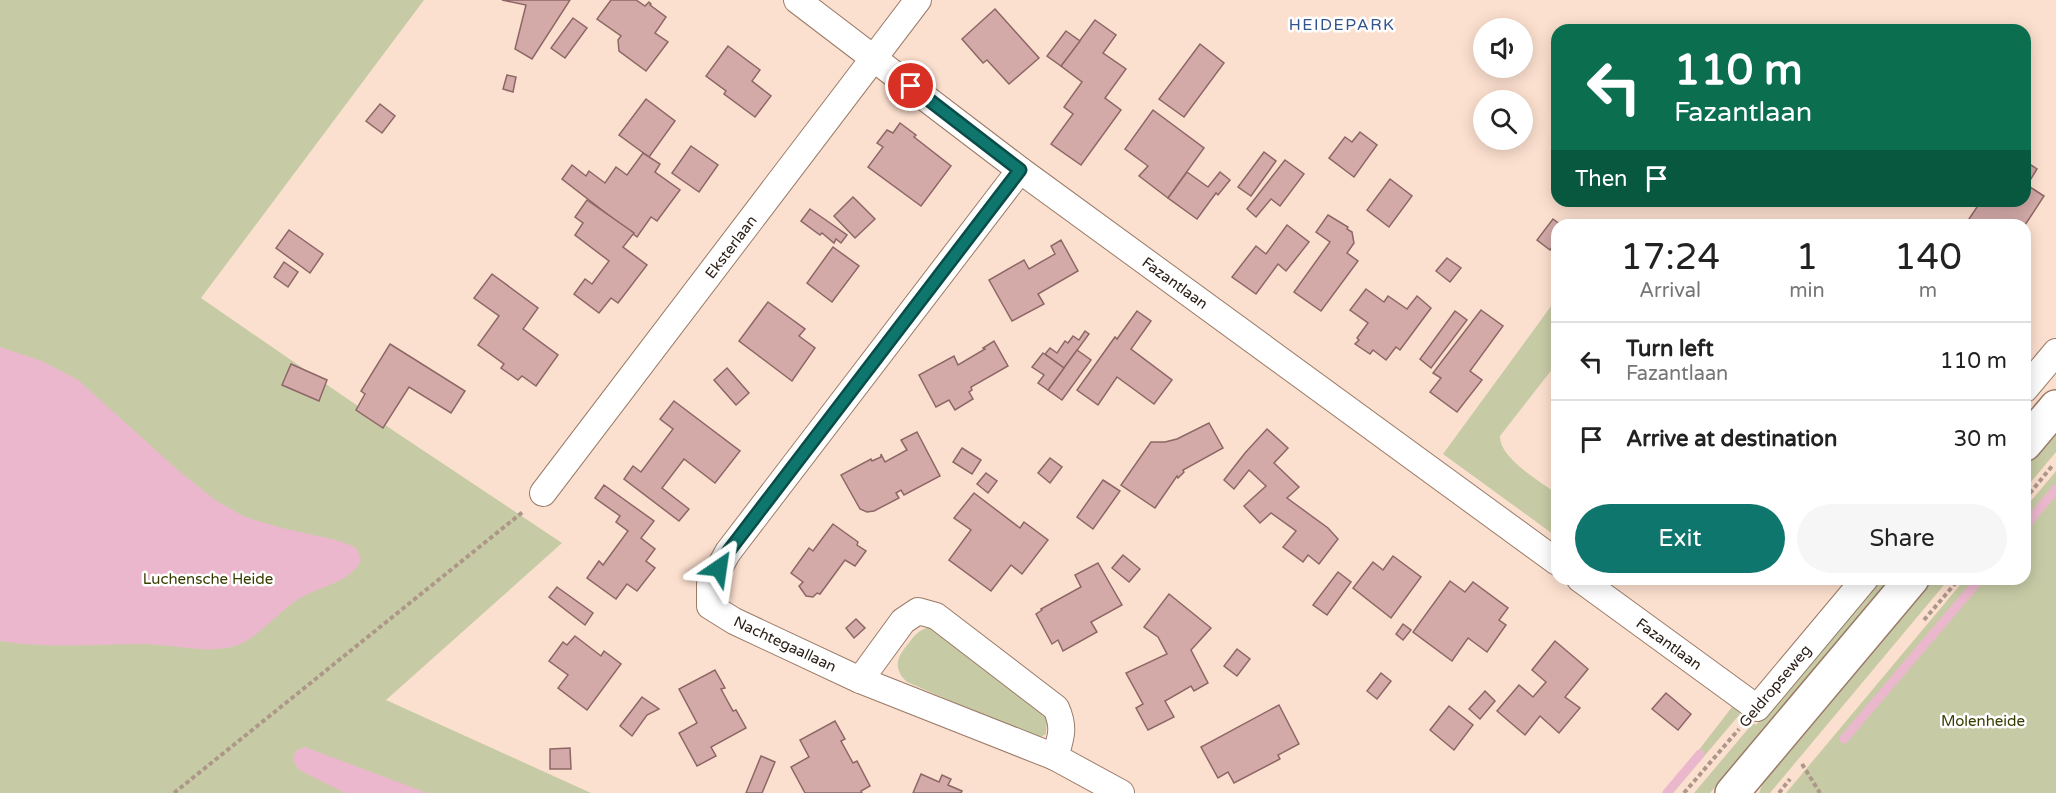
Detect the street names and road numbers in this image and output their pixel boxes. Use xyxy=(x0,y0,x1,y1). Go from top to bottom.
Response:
street label: Eksterlaan xyxy=(701,212,761,282)
street label: Fazantlaan xyxy=(1139,253,1211,313)
street label: Nachtegaallaan xyxy=(731,612,839,676)
street label: Fazantlaan xyxy=(1633,614,1705,674)
street label: Geldropseweg xyxy=(1735,641,1815,731)

